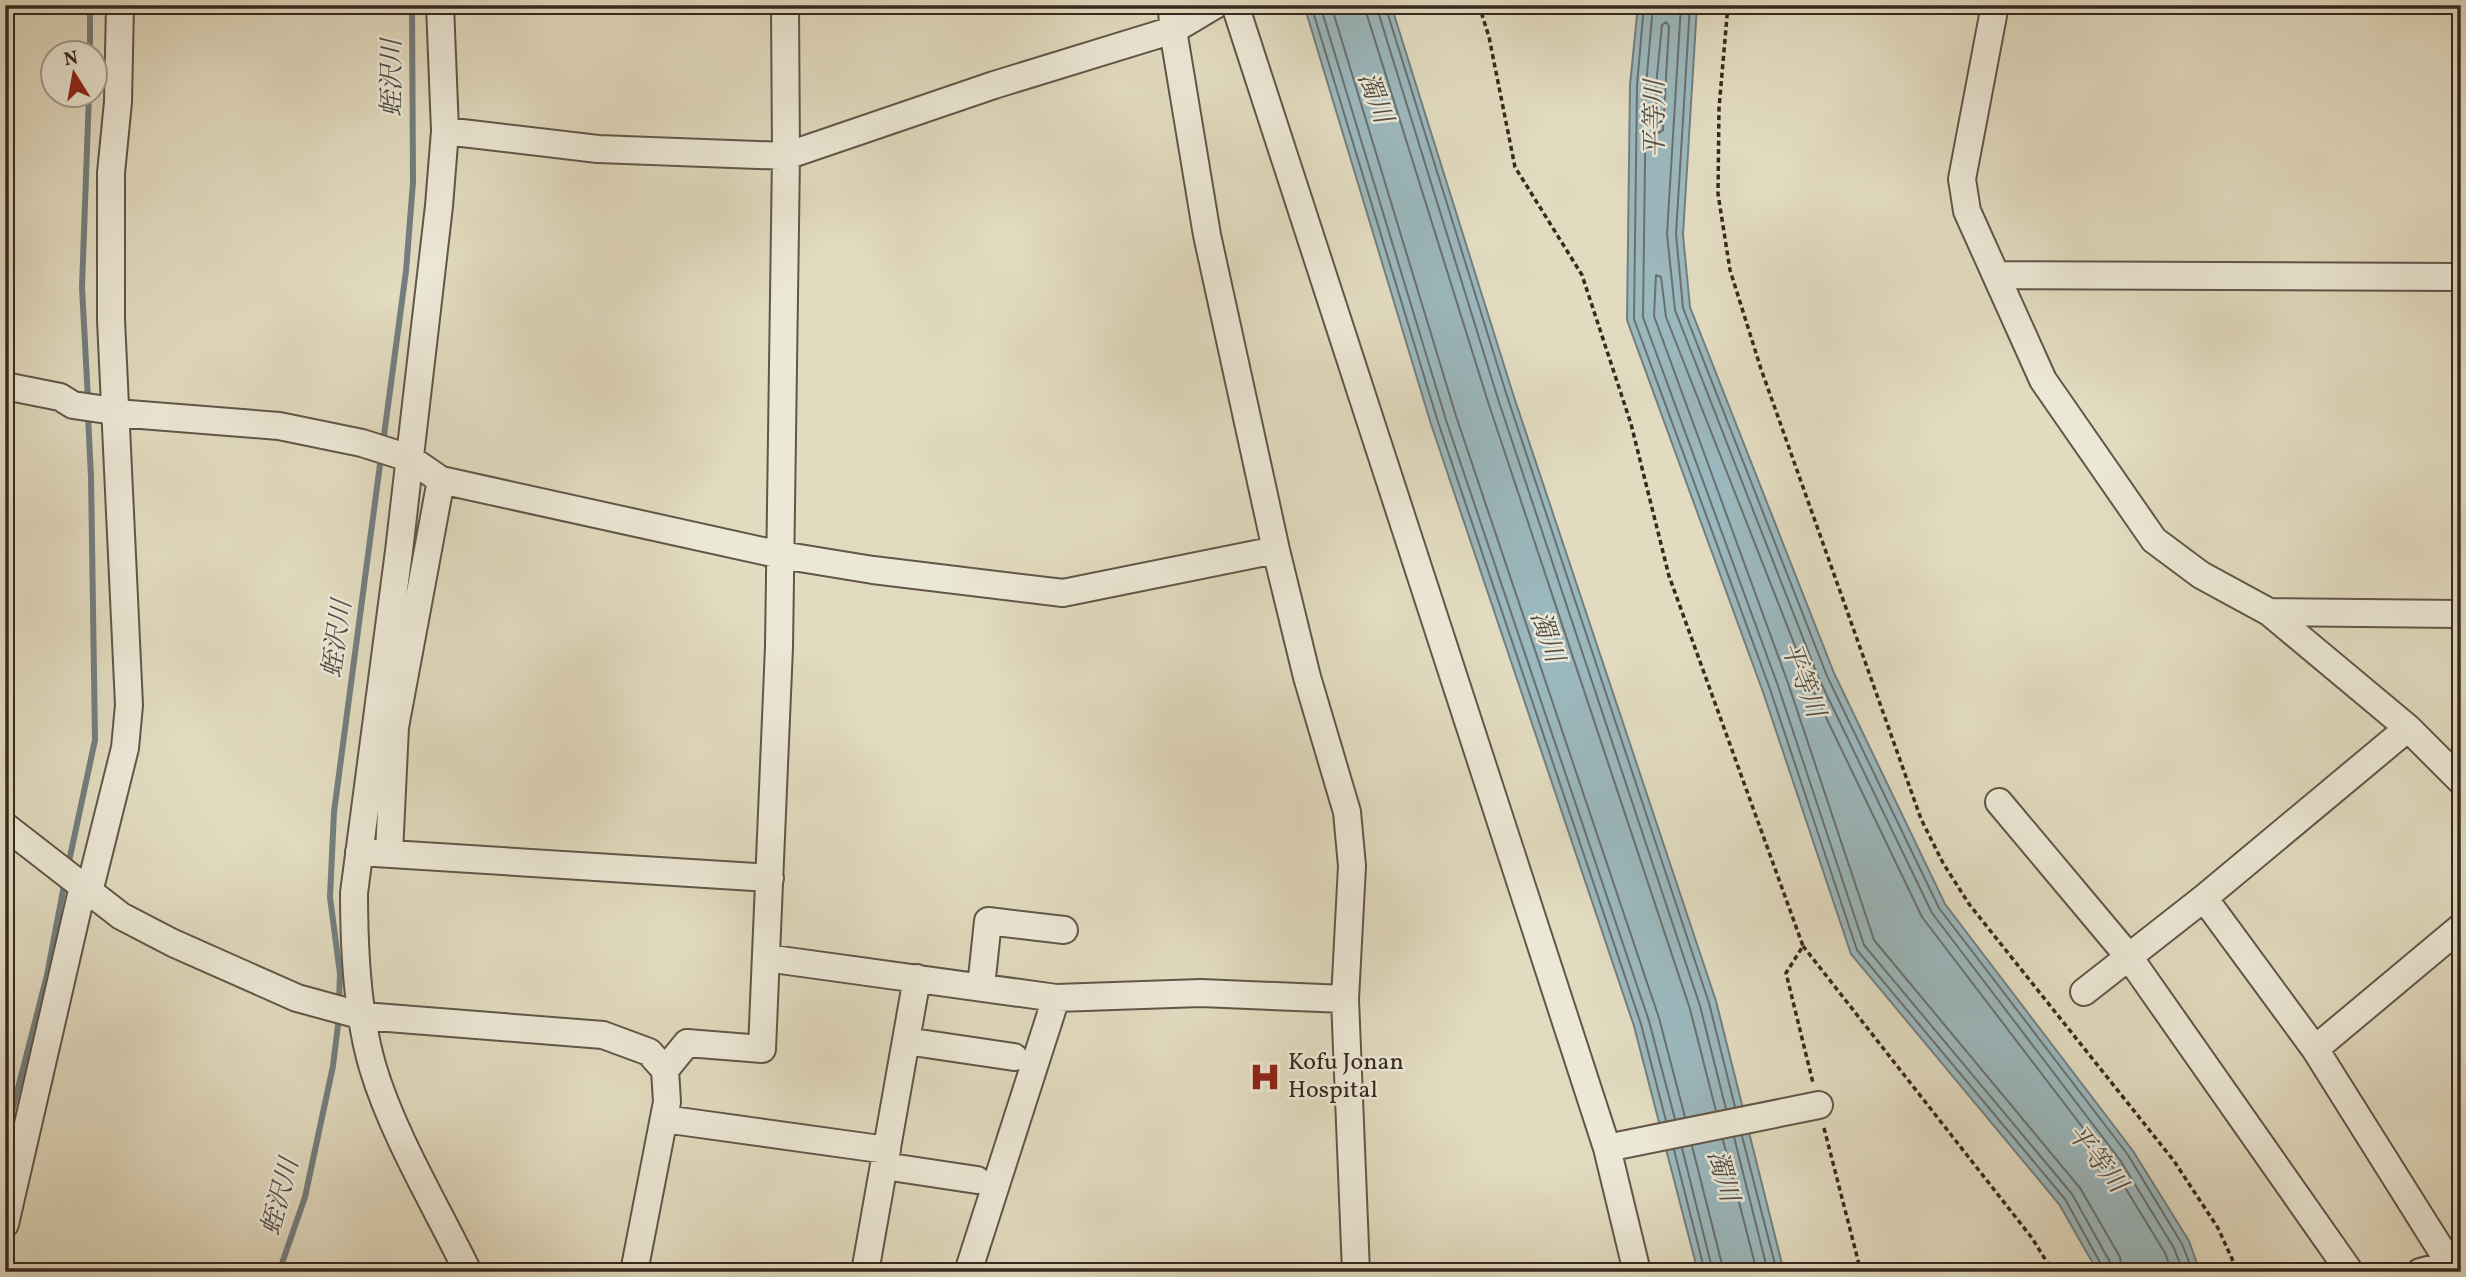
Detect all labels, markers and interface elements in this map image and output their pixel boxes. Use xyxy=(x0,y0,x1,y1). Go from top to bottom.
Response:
water label: 蛭沢川 xyxy=(375,36,411,117)
north arrow xyxy=(38,38,108,108)
text: N xyxy=(62,45,81,73)
water label: 濁川 xyxy=(1348,67,1401,132)
water label: 平等川 xyxy=(1638,77,1674,158)
water label: 蛭沢川 xyxy=(315,595,362,680)
water label: 濁川 xyxy=(1521,607,1572,670)
water label: 平等川 xyxy=(1771,637,1834,726)
place label: Kofu Jonan Hospital xyxy=(1288,1046,1404,1108)
hospital icon: Kofu Jonan Hospital xyxy=(1248,1060,1282,1094)
water label: 平等川 xyxy=(2058,1117,2136,1203)
water label: 濁川 xyxy=(1698,1146,1747,1209)
water label: 蛭沢川 xyxy=(254,1152,309,1239)

